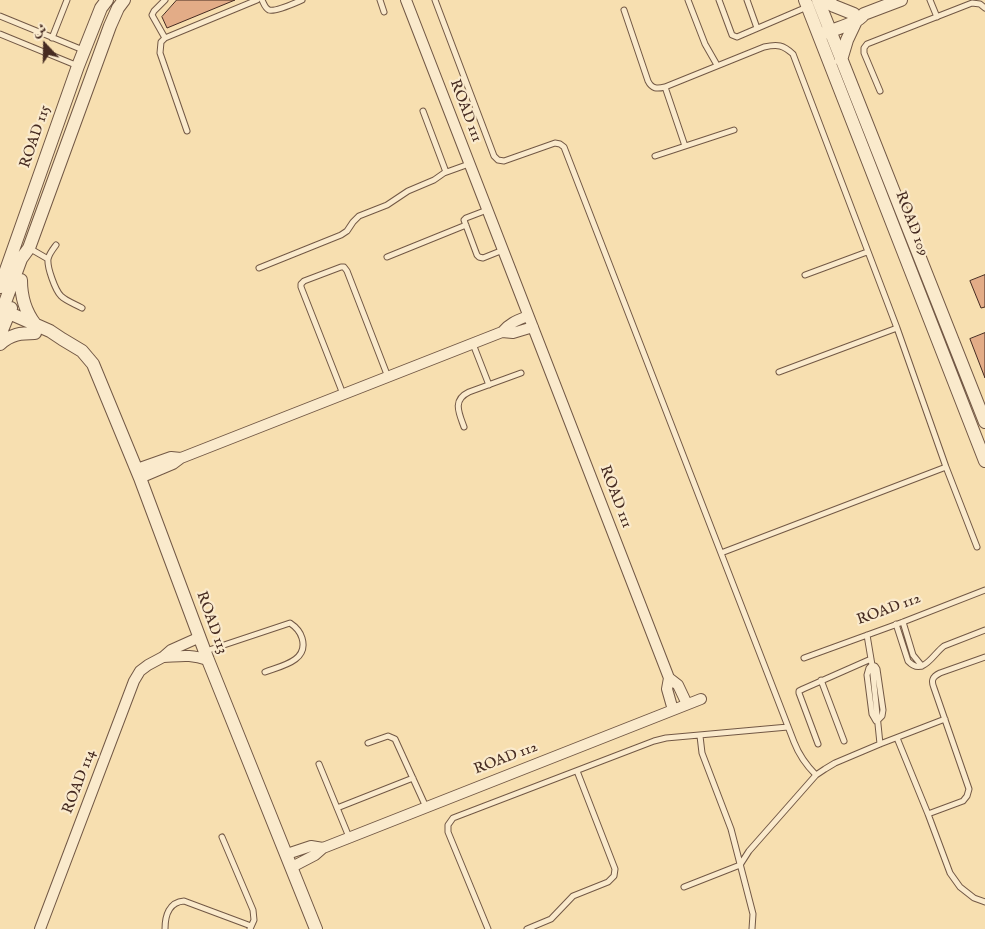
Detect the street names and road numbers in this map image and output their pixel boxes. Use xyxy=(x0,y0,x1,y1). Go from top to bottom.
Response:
street label: ROAD 111 xyxy=(445,77,485,145)
street label: ROAD 115 xyxy=(17,103,55,171)
street label: ROAD 109 xyxy=(890,189,932,259)
street label: ROAD 111 xyxy=(595,463,635,531)
street label: ROAD 113 xyxy=(191,589,231,657)
street label: ROAD 112 xyxy=(855,590,923,630)
street label: ROAD 112 xyxy=(472,739,540,779)
street label: ROAD 114 xyxy=(60,747,100,817)

